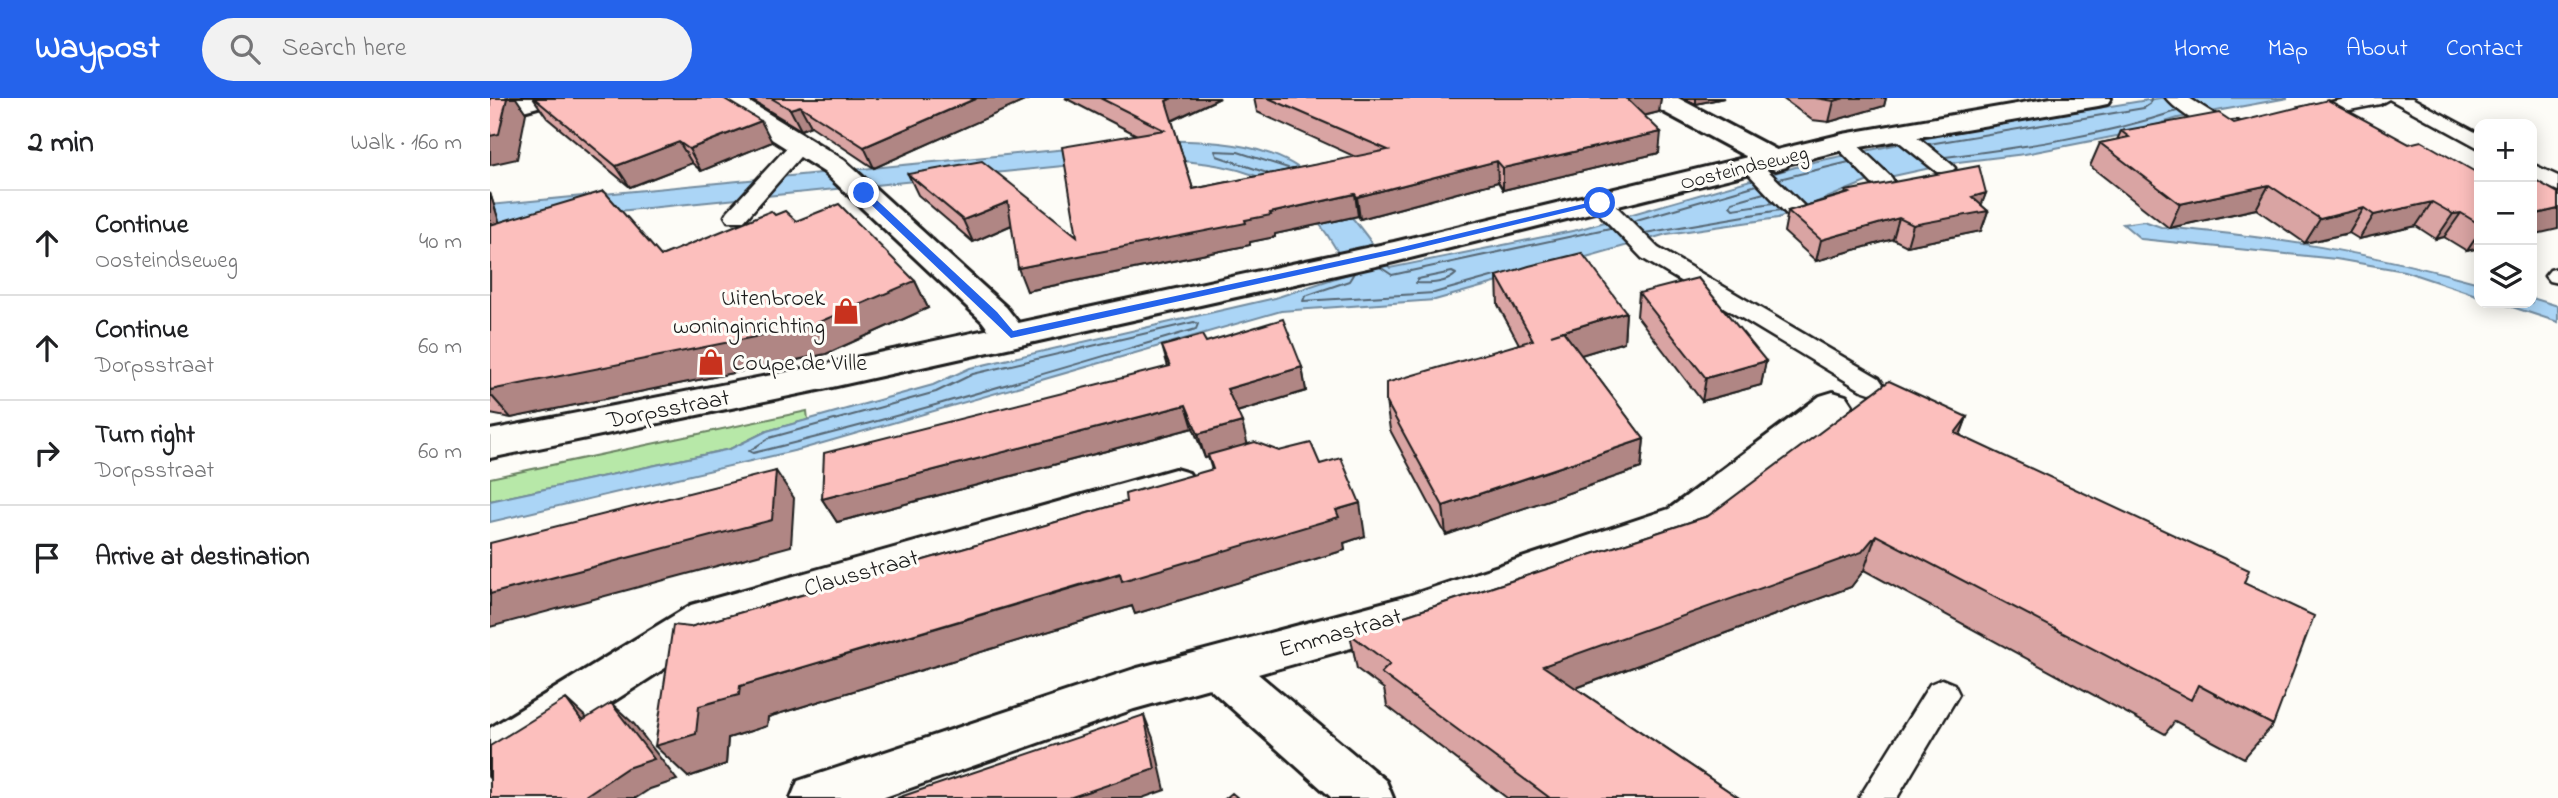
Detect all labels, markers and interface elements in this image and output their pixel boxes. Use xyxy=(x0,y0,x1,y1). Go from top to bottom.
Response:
search box xyxy=(202,18,692,81)
text: Waypost xyxy=(35,25,160,73)
icon: search xyxy=(226,30,264,68)
text: Search here xyxy=(282,30,406,68)
text: Home xyxy=(2174,32,2230,67)
text: Map xyxy=(2268,32,2308,67)
text: About xyxy=(2346,32,2408,67)
text: Contact xyxy=(2446,32,2523,67)
map controls xyxy=(2474,119,2537,308)
button: + xyxy=(2474,119,2537,182)
text: 2 min xyxy=(28,122,94,166)
text: Walk · 160 m xyxy=(350,127,462,160)
street label: Oosteindseweg xyxy=(1678,139,1812,201)
route end xyxy=(848,177,879,208)
button: − xyxy=(2474,182,2537,245)
route start xyxy=(1584,187,1615,218)
text: Continue xyxy=(95,207,188,245)
icon: ahead xyxy=(28,224,66,262)
text: 40 m xyxy=(419,226,462,259)
text: Oosteindseweg xyxy=(95,245,238,278)
button: layers xyxy=(2474,245,2537,308)
place label: Uitenbroek woninginrichting xyxy=(673,282,825,345)
shop icon: Uitenbroek woninginrichting xyxy=(831,296,861,326)
text: Continue xyxy=(95,312,188,350)
icon: ahead xyxy=(28,329,66,367)
text: 60 m xyxy=(418,331,462,364)
shop icon: Coupe de Ville xyxy=(696,347,726,377)
place label: Coupe de Ville xyxy=(732,347,867,382)
text: Dorpsstraat xyxy=(95,350,214,383)
street label: Dorpsstraat xyxy=(603,381,733,440)
text: Turn right xyxy=(95,417,195,455)
icon: right xyxy=(28,434,66,472)
text: 60 m xyxy=(418,436,462,469)
text: Dorpsstraat xyxy=(95,455,214,488)
icon: arrive xyxy=(28,539,66,577)
text: Arrive at destination xyxy=(95,539,310,577)
street label: Clausstraat xyxy=(800,541,923,607)
street label: Emmastraat xyxy=(1275,600,1406,669)

